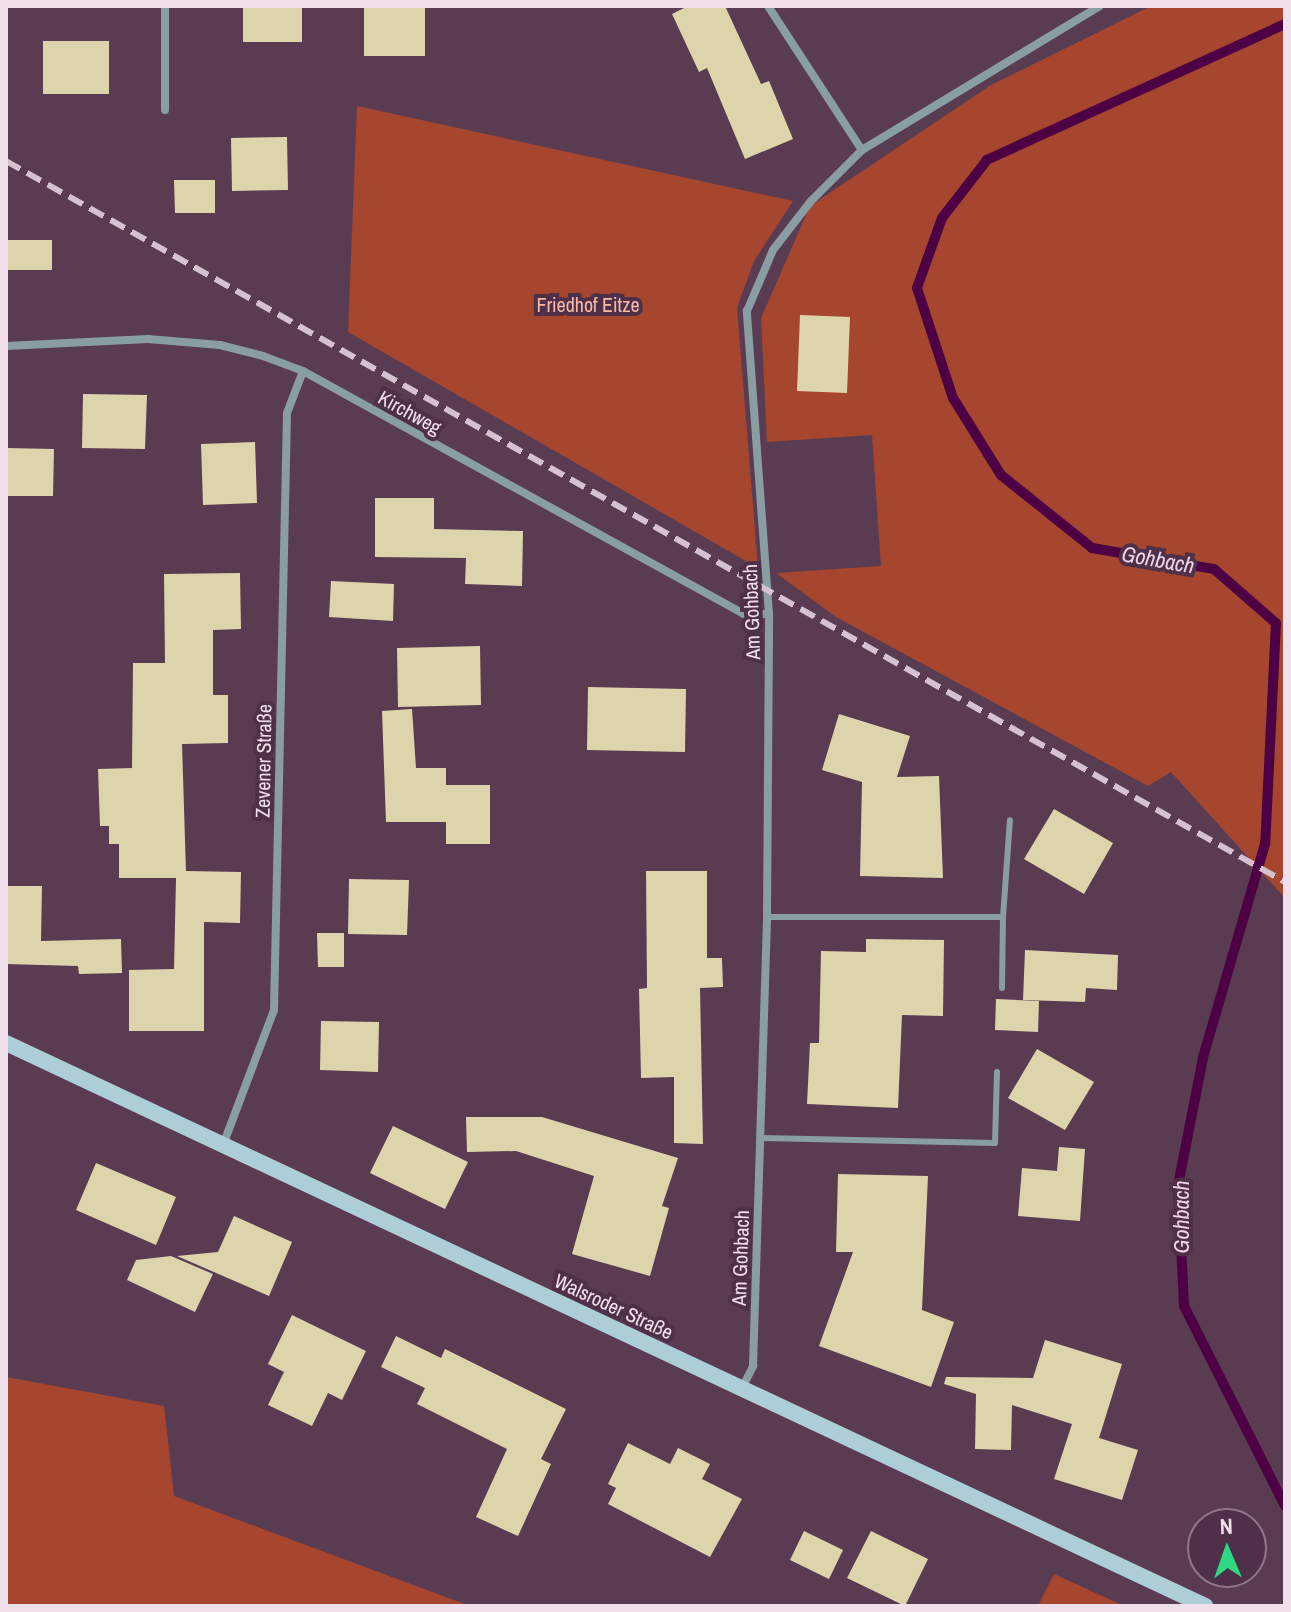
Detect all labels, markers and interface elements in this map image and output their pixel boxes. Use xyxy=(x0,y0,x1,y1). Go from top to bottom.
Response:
park label: Friedhof Eitze xyxy=(536,292,640,316)
street label: Kirchweg xyxy=(374,385,446,439)
water label: Gohbach xyxy=(1120,541,1196,579)
street label: Am Gohbach xyxy=(737,564,765,660)
street label: Zevener Straße xyxy=(250,704,276,818)
water label: Gohbach xyxy=(1169,1180,1195,1254)
street label: Am Gohbach xyxy=(726,1210,754,1306)
street label: Walsroder Straße xyxy=(551,1268,677,1344)
north arrow xyxy=(1187,1508,1267,1588)
text: N xyxy=(1219,1511,1233,1541)

